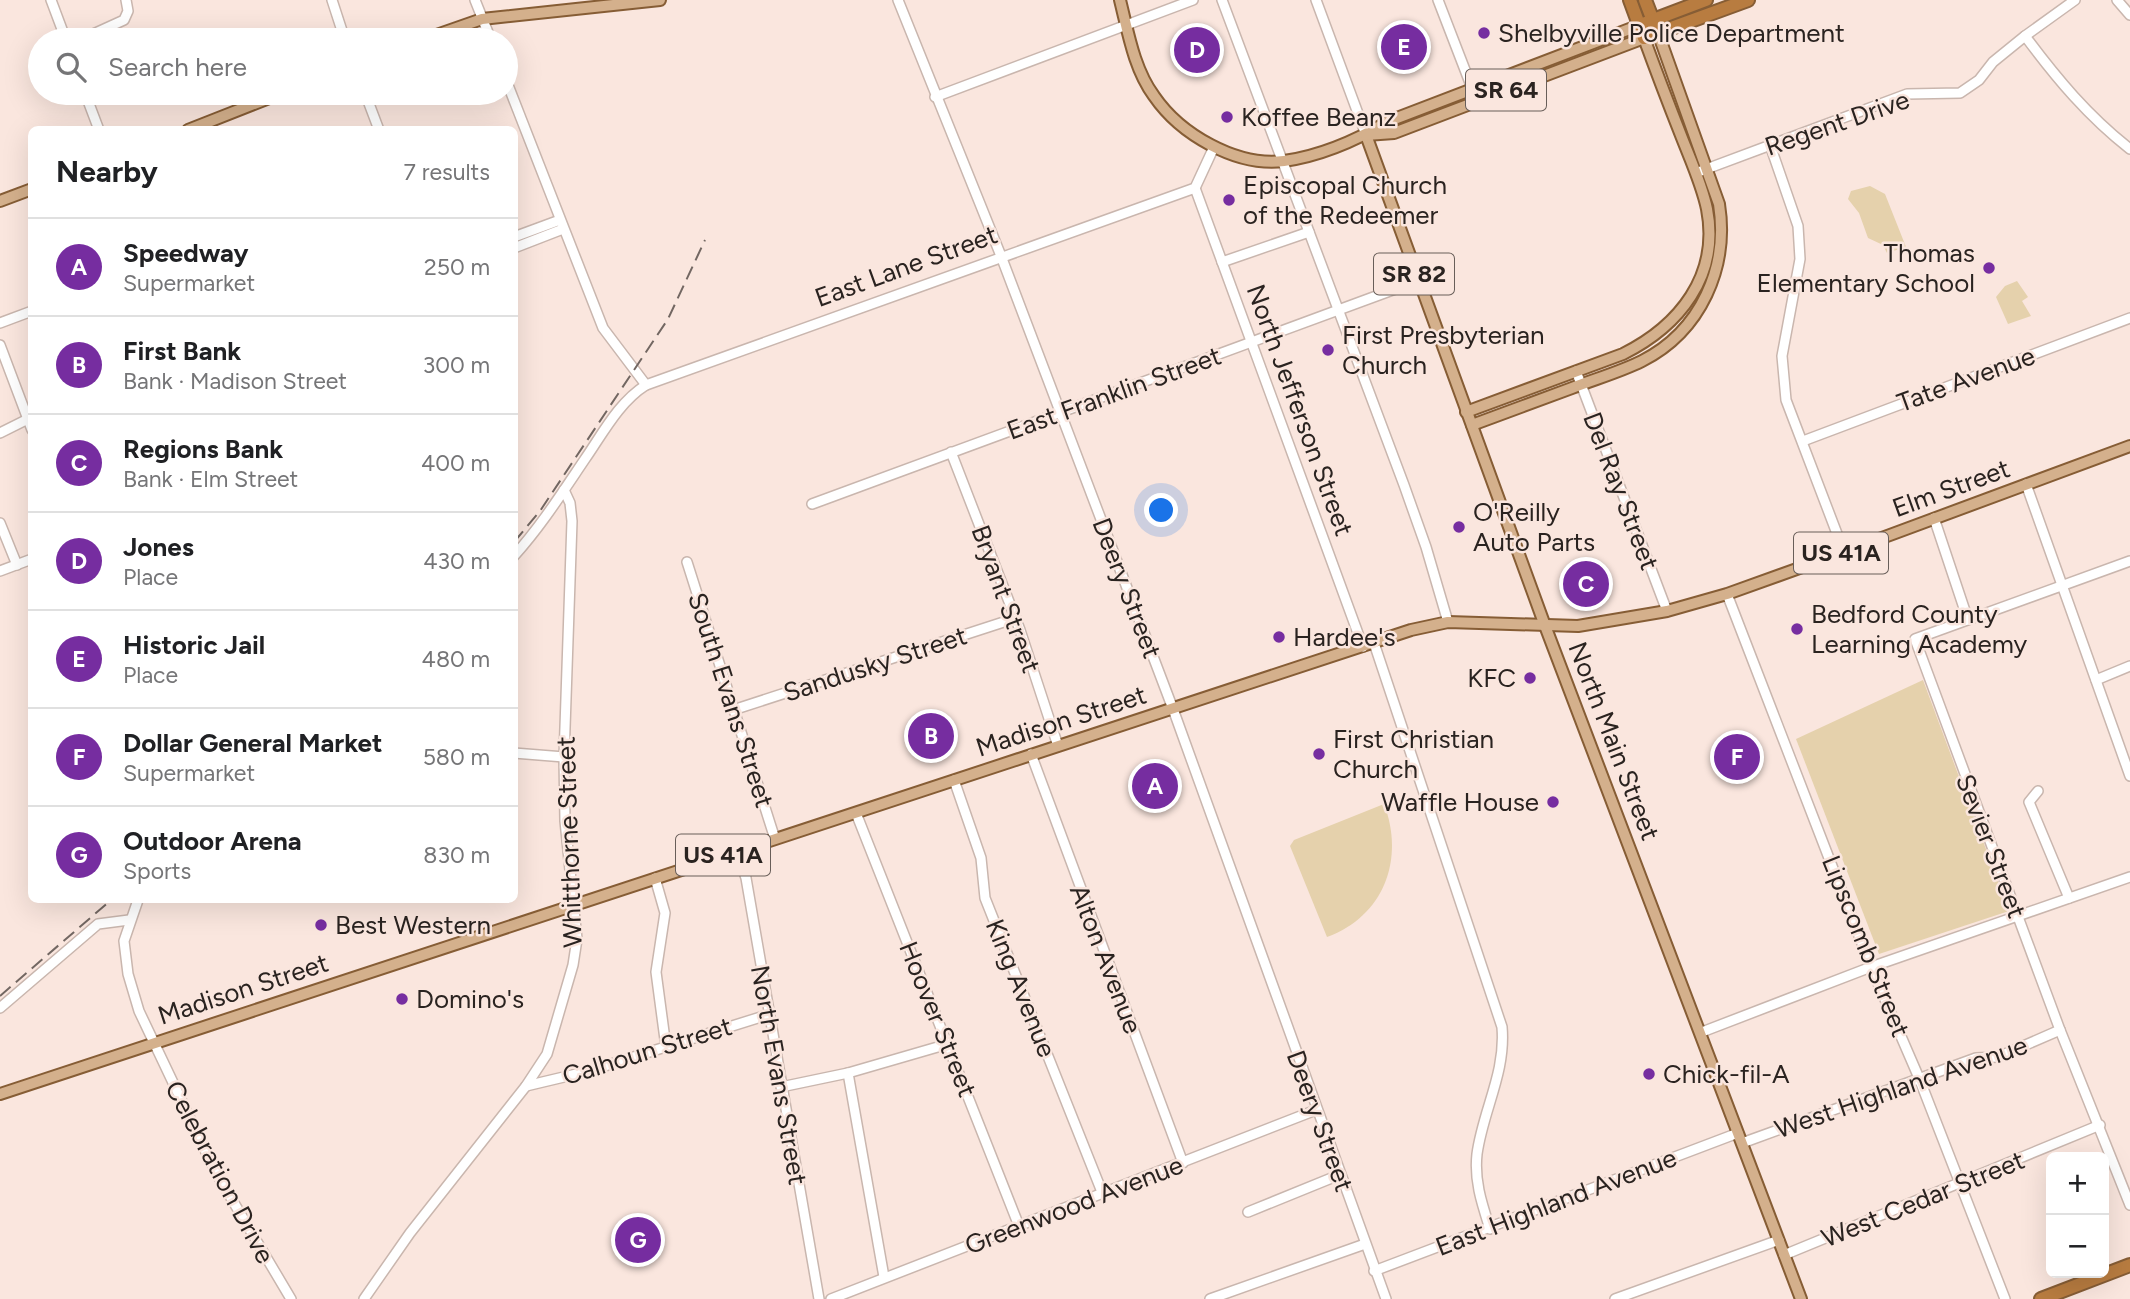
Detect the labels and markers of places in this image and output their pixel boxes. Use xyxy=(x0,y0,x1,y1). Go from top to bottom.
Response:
place label: Shelbyville Police Department xyxy=(1498,17,1845,49)
pin: E xyxy=(1381,21,1427,73)
pin: D xyxy=(1174,24,1220,76)
marker: Shelbyville Police Department xyxy=(1476,25,1492,41)
place label: Koffee Beanz xyxy=(1241,101,1396,133)
marker: Koffee Beanz xyxy=(1219,109,1235,125)
place label: Episcopal Church of the Redeemer xyxy=(1243,169,1447,231)
marker: Episcopal Church of the Redeemer xyxy=(1221,192,1237,208)
place label: Thomas Elementary School xyxy=(1757,237,1975,299)
marker: Thomas Elementary School xyxy=(1981,260,1997,276)
place label: First Presbyterian Church xyxy=(1342,319,1544,381)
marker: First Presbyterian Church xyxy=(1320,342,1336,358)
place label: O'Reilly Auto Parts xyxy=(1473,496,1595,558)
marker: O'Reilly Auto Parts xyxy=(1451,519,1467,535)
pin: C xyxy=(1563,558,1609,610)
place label: Bedford County Learning Academy xyxy=(1811,598,2028,660)
place label: Hardee's xyxy=(1293,621,1396,653)
marker: Bedford County Learning Academy xyxy=(1789,621,1805,637)
marker: Hardee's xyxy=(1271,629,1287,645)
place label: KFC xyxy=(1467,662,1516,694)
marker: KFC xyxy=(1522,670,1538,686)
pin: B xyxy=(908,710,954,762)
place label: First Christian Church xyxy=(1333,723,1494,785)
pin: F xyxy=(1714,731,1760,783)
marker: First Christian Church xyxy=(1311,746,1327,762)
pin: A xyxy=(1132,760,1178,812)
place label: Waffle House xyxy=(1381,786,1539,818)
marker: Waffle House xyxy=(1545,794,1561,810)
place label: Best Western xyxy=(335,909,491,941)
marker: Best Western xyxy=(313,917,329,933)
place label: Domino's xyxy=(416,983,524,1015)
marker: Domino's xyxy=(394,991,410,1007)
place label: Chick-fil-A xyxy=(1663,1058,1790,1090)
marker: Chick-fil-A xyxy=(1641,1066,1657,1082)
pin: G xyxy=(615,1214,661,1266)

